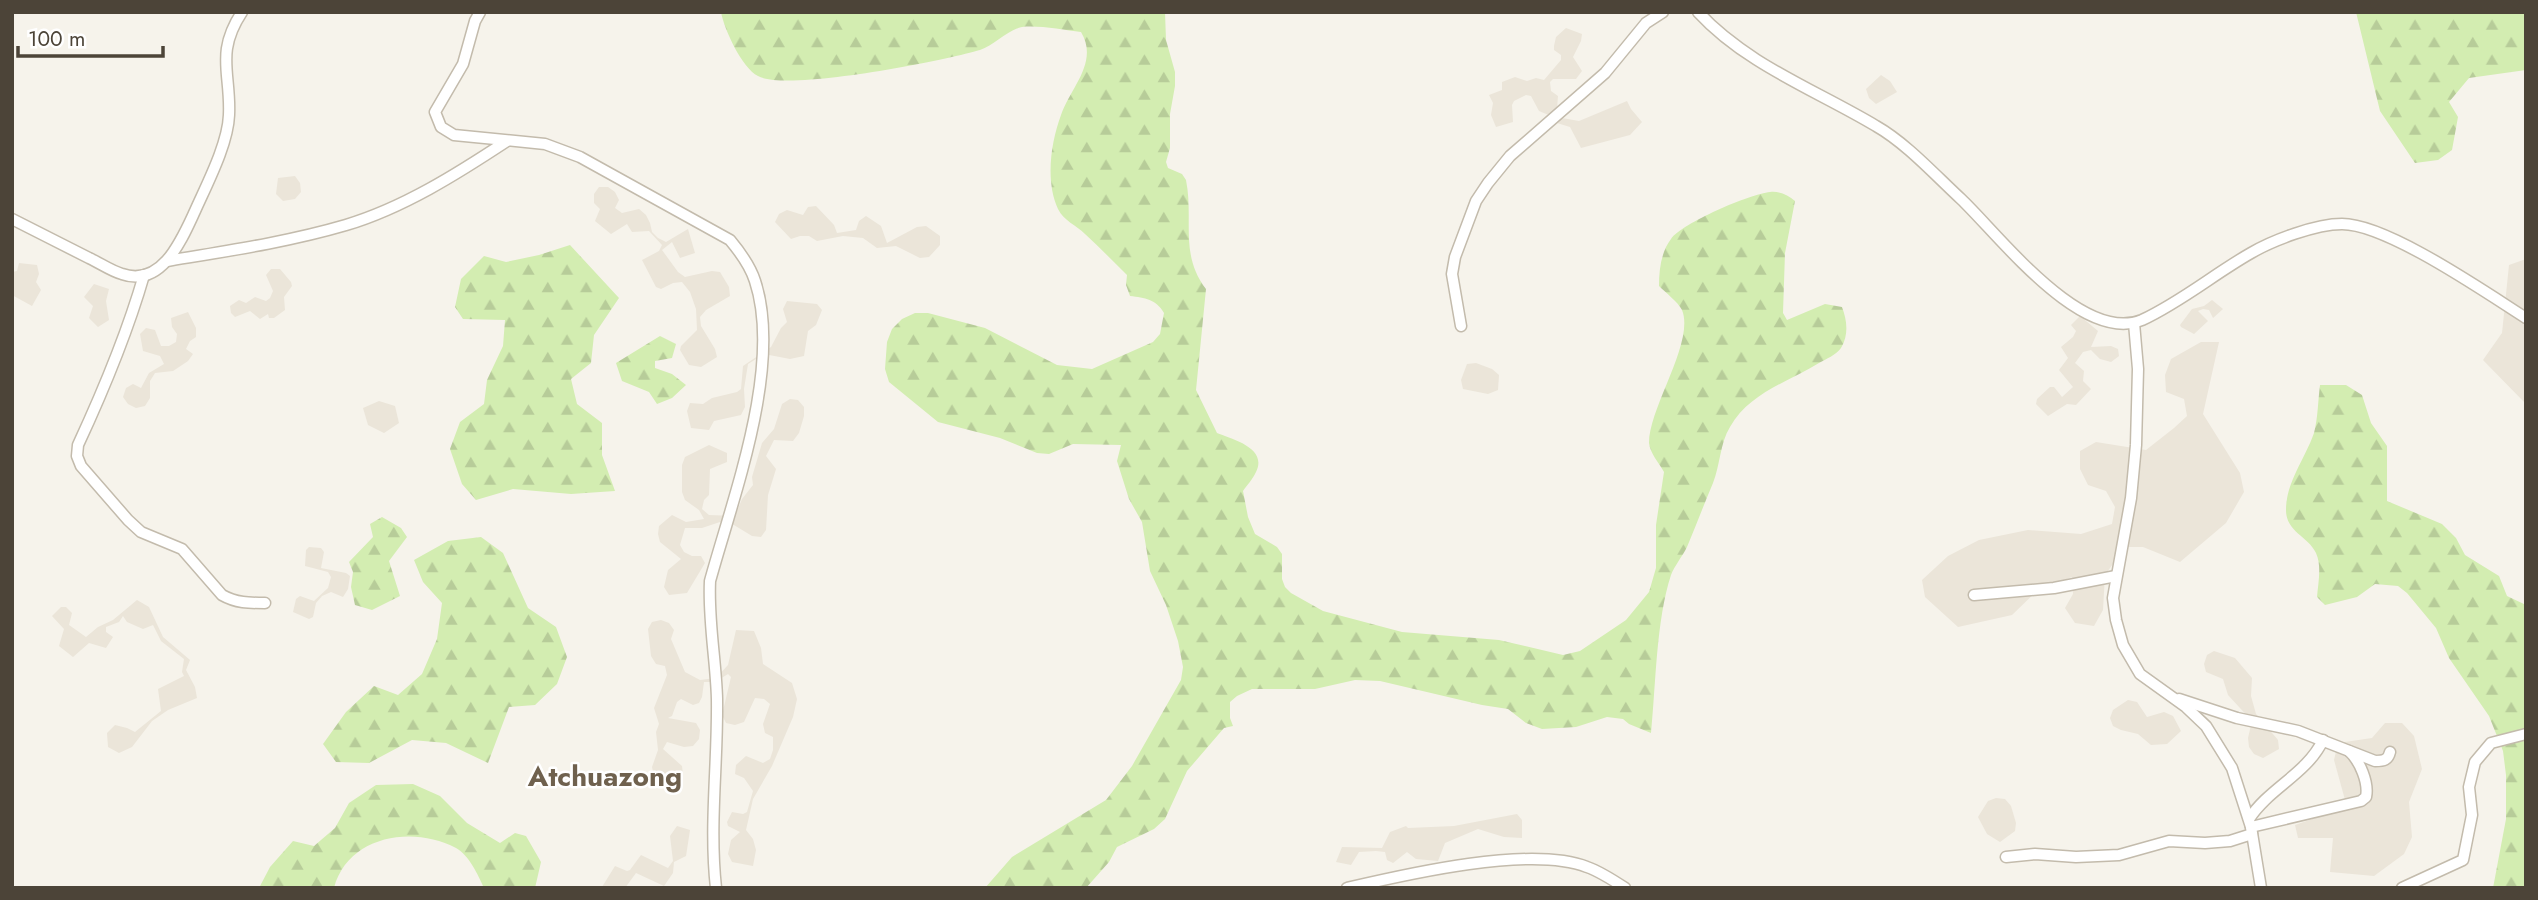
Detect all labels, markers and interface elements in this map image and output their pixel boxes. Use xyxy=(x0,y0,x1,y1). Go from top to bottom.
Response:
scale bar xyxy=(18,14,163,58)
text: 100 m xyxy=(28,24,85,54)
district label: Atchuazong xyxy=(527,756,682,797)

